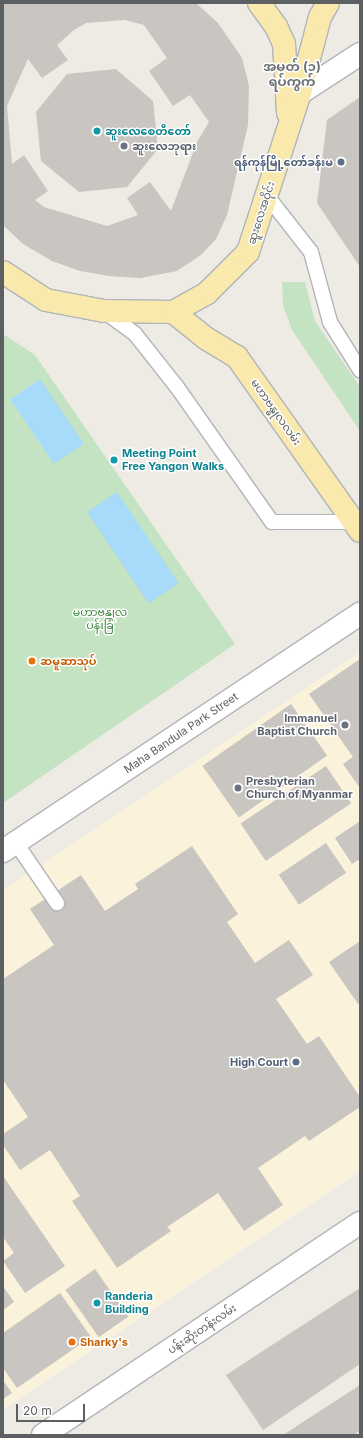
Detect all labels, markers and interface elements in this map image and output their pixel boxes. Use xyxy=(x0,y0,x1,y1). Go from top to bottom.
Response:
district label: အမှတ် (၁) ရပ်ကွက် xyxy=(263,59,321,90)
place label: ဆူးလေစေတီတော် xyxy=(105,124,191,138)
marker: ဆူးလေစေတီတော် xyxy=(92,126,102,136)
place label: ဆူးလေဘုရား xyxy=(132,139,196,153)
marker: ဆူးလေဘုရား xyxy=(119,141,129,151)
place label: ရန်ကုန်မြို့တော်ခန်းမ xyxy=(234,155,333,169)
marker: ရန်ကုန်မြို့တော်ခန်းမ xyxy=(336,157,346,167)
street label: ဆူးလေအဝိုင်း xyxy=(245,180,277,246)
street label: မဟာဗန္ဓုလလမ်း xyxy=(248,376,304,448)
place label: Meeting Point Free Yangon Walks xyxy=(122,447,224,473)
marker: Meeting Point Free Yangon Walks xyxy=(109,455,119,465)
park label: မဟာဗန္ဓုလ ပန်းခြံ xyxy=(73,606,127,632)
place label: ဆမူဆာသုပ် xyxy=(40,654,97,668)
marker: ဆမူဆာသုပ် xyxy=(27,656,37,666)
street label: Maha Bandula Park Street xyxy=(122,690,240,776)
place label: Immanuel Baptist Church xyxy=(257,712,337,738)
marker: Immanuel Baptist Church xyxy=(340,720,350,730)
place label: Presbyterian Church of Myanmar xyxy=(246,775,353,801)
marker: Presbyterian Church of Myanmar xyxy=(233,783,243,793)
place label: High Court xyxy=(230,1055,288,1069)
marker: High Court xyxy=(291,1057,301,1067)
place label: Randeria Building xyxy=(105,1290,153,1316)
marker: Randeria Building xyxy=(92,1298,102,1308)
street label: ပန်းဆိုးတန်းလမ်း xyxy=(165,1301,239,1357)
place label: Sharky's xyxy=(80,1335,128,1349)
marker: Sharky's xyxy=(67,1337,77,1347)
scale bar xyxy=(18,1396,87,1422)
text: 20 m xyxy=(23,1403,52,1418)

